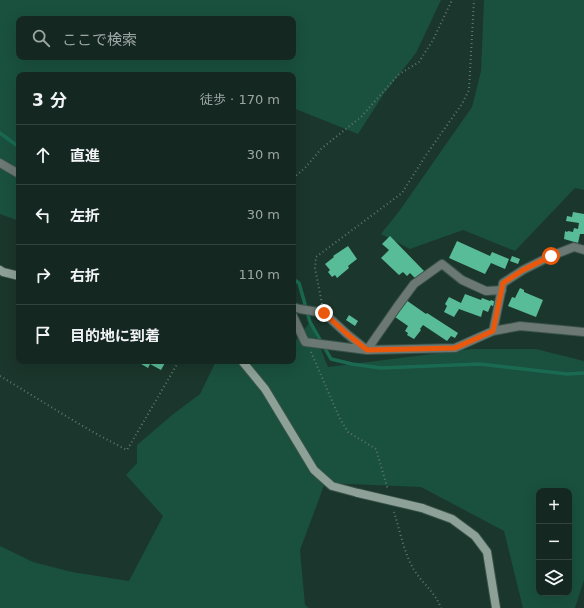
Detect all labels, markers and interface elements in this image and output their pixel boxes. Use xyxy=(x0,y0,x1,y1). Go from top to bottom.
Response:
search box xyxy=(16,16,296,60)
icon: search xyxy=(30,27,52,49)
text: ここで検索 xyxy=(62,31,137,49)
text: 3 分 xyxy=(32,90,67,110)
text: 徒歩 · 170 m xyxy=(200,92,280,107)
icon: ahead xyxy=(32,144,54,166)
text: 直進 xyxy=(70,147,100,165)
text: 30 m xyxy=(247,147,280,162)
icon: left xyxy=(32,204,54,226)
text: 左折 xyxy=(70,207,100,225)
text: 30 m xyxy=(247,207,280,222)
route start xyxy=(542,247,560,265)
icon: right xyxy=(32,264,54,286)
text: 右折 xyxy=(70,267,100,285)
text: 110 m xyxy=(238,267,280,282)
route end xyxy=(315,304,333,322)
icon: arrive xyxy=(32,324,54,346)
text: 目的地に到着 xyxy=(70,327,160,345)
map controls xyxy=(536,488,572,596)
button: + xyxy=(536,488,572,524)
button: − xyxy=(536,524,572,560)
button: layers xyxy=(536,560,572,596)

